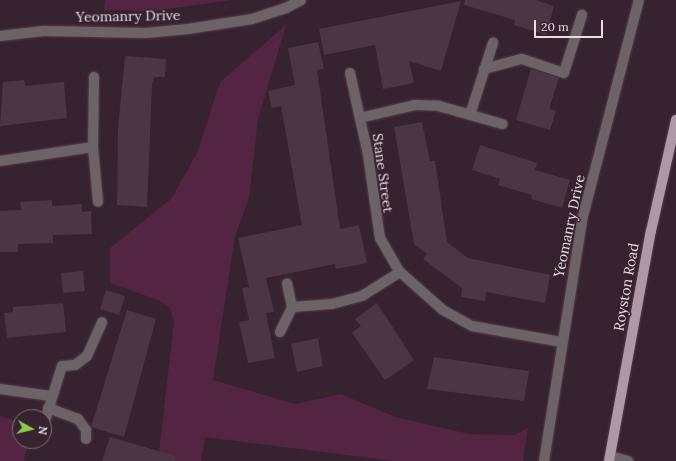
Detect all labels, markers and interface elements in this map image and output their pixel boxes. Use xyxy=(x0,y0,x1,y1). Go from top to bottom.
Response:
street label: Yeomanry Drive xyxy=(76,7,180,25)
scale bar xyxy=(536,12,605,38)
text: 20 m xyxy=(541,19,569,34)
street label: Stane Street xyxy=(369,132,397,214)
street label: Yeomanry Drive xyxy=(550,173,588,279)
street label: Royston Road xyxy=(610,242,642,332)
north arrow xyxy=(12,409,52,449)
text: N xyxy=(35,425,50,436)

